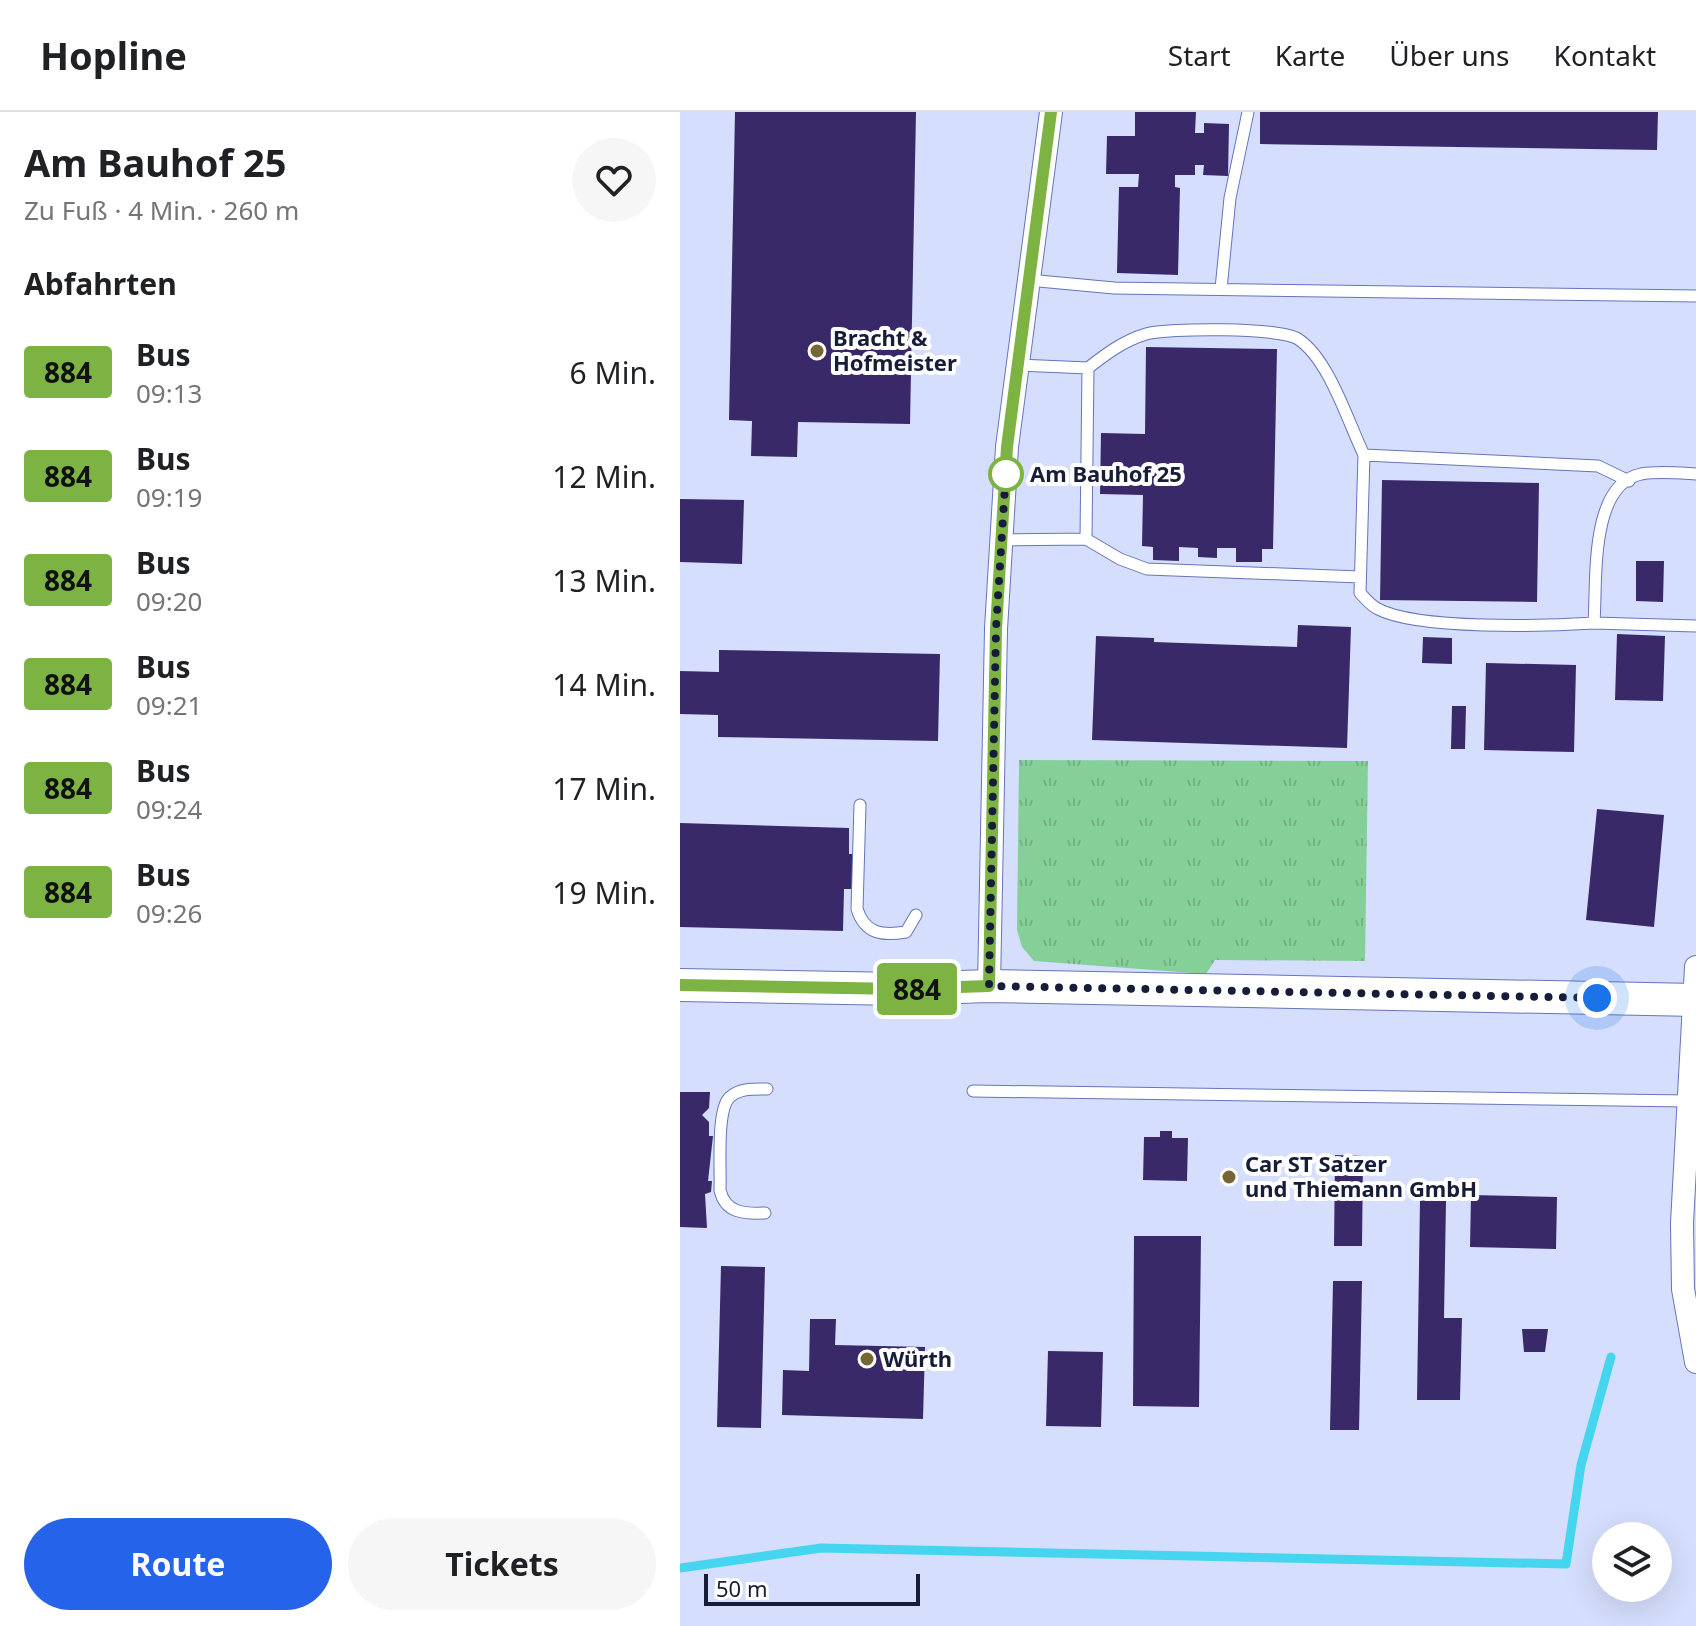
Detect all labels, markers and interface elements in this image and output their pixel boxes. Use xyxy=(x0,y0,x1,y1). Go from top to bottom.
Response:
text: Hopline xyxy=(40,29,187,81)
text: Start xyxy=(1168,36,1231,74)
text: Karte xyxy=(1275,36,1345,74)
text: Über uns xyxy=(1389,36,1510,74)
text: Kontakt xyxy=(1554,36,1656,74)
text: Am Bauhof 25 xyxy=(24,136,286,188)
button: heart xyxy=(572,138,656,222)
text: Zu Fuß · 4 Min. · 260 m xyxy=(24,192,299,228)
text: Abfahrten xyxy=(24,263,177,304)
place label: Bracht & Hofmeister xyxy=(833,322,957,377)
text: Bus xyxy=(136,334,191,375)
marker: Bracht & Hofmeister xyxy=(808,342,826,360)
text: 6 Min. xyxy=(570,352,656,393)
text: 884 xyxy=(44,353,92,391)
text: 09:13 xyxy=(136,375,202,411)
text: Bus xyxy=(136,438,191,479)
text: 12 Min. xyxy=(552,456,656,497)
text: 884 xyxy=(44,457,92,495)
marker: Am Bauhof 25 xyxy=(989,457,1023,491)
place label: Am Bauhof 25 xyxy=(1030,458,1182,488)
text: 09:19 xyxy=(136,479,202,515)
text: Bus xyxy=(136,542,191,583)
text: 13 Min. xyxy=(552,560,656,601)
text: 884 xyxy=(44,561,92,599)
text: 09:20 xyxy=(136,583,202,619)
text: Bus xyxy=(136,646,191,687)
text: 14 Min. xyxy=(552,664,656,705)
text: 884 xyxy=(44,665,92,703)
text: 09:21 xyxy=(136,687,202,723)
text: Bus xyxy=(136,750,191,791)
text: 17 Min. xyxy=(552,768,656,809)
text: 884 xyxy=(44,769,92,807)
text: 09:24 xyxy=(136,791,202,827)
text: Bus xyxy=(136,854,191,895)
text: 19 Min. xyxy=(552,872,656,913)
text: 884 xyxy=(44,873,92,911)
text: 09:26 xyxy=(136,895,202,931)
line badge: 884 xyxy=(871,963,963,1015)
text: 884 xyxy=(893,970,941,1008)
your location xyxy=(1577,978,1617,1018)
place label: Car ST Satzer und Thiemann GmbH xyxy=(1245,1148,1477,1203)
marker: Car ST Satzer und Thiemann GmbH xyxy=(1220,1168,1238,1186)
place label: Würth xyxy=(883,1343,952,1373)
marker: Würth xyxy=(858,1350,876,1368)
button: Route xyxy=(24,1518,332,1610)
button: Tickets xyxy=(348,1518,656,1610)
map controls xyxy=(1592,1522,1672,1602)
button: layers xyxy=(1592,1522,1672,1602)
scale bar xyxy=(704,1570,920,1606)
text: 50 m xyxy=(716,1573,767,1603)

